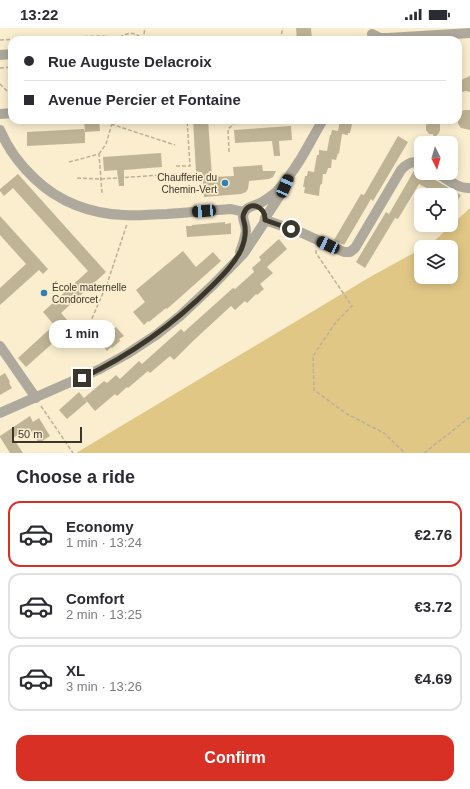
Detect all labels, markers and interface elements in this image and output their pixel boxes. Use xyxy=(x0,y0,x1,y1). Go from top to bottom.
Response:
text: 13:22 xyxy=(20,6,58,23)
text: Rue Auguste Delacroix xyxy=(48,53,212,70)
text: Avenue Percier et Fontaine xyxy=(48,91,241,108)
north arrow xyxy=(414,136,458,180)
map controls xyxy=(414,136,458,284)
place label: Chaufferie du Chemin-Vert xyxy=(157,172,217,195)
car xyxy=(275,173,295,199)
marker: Chaufferie du Chemin-Vert xyxy=(220,178,230,188)
button: locate xyxy=(414,188,458,232)
car xyxy=(192,204,216,218)
route start xyxy=(282,220,300,238)
car xyxy=(315,234,341,256)
button: layers xyxy=(414,240,458,284)
place label: École maternelle Condorcet xyxy=(52,281,127,305)
marker: École maternelle Condorcet xyxy=(39,288,49,298)
callout: 1 min xyxy=(49,320,115,348)
text: 1 min xyxy=(65,326,99,341)
route end xyxy=(73,369,91,387)
scale bar xyxy=(12,425,82,444)
text: 50 m xyxy=(18,428,42,440)
text: Choose a ride xyxy=(16,467,135,487)
icon: car xyxy=(18,516,54,552)
text: Economy xyxy=(66,518,134,535)
text: €2.76 xyxy=(414,526,452,543)
text: 1 min · 13:24 xyxy=(66,535,142,550)
icon: car xyxy=(18,588,54,624)
text: Comfort xyxy=(66,590,124,607)
text: €3.72 xyxy=(414,598,452,615)
text: 2 min · 13:25 xyxy=(66,607,142,622)
icon: car xyxy=(18,660,54,696)
text: XL xyxy=(66,662,85,679)
text: €4.69 xyxy=(414,670,452,687)
text: 3 min · 13:26 xyxy=(66,679,142,694)
button: Confirm xyxy=(16,735,454,781)

